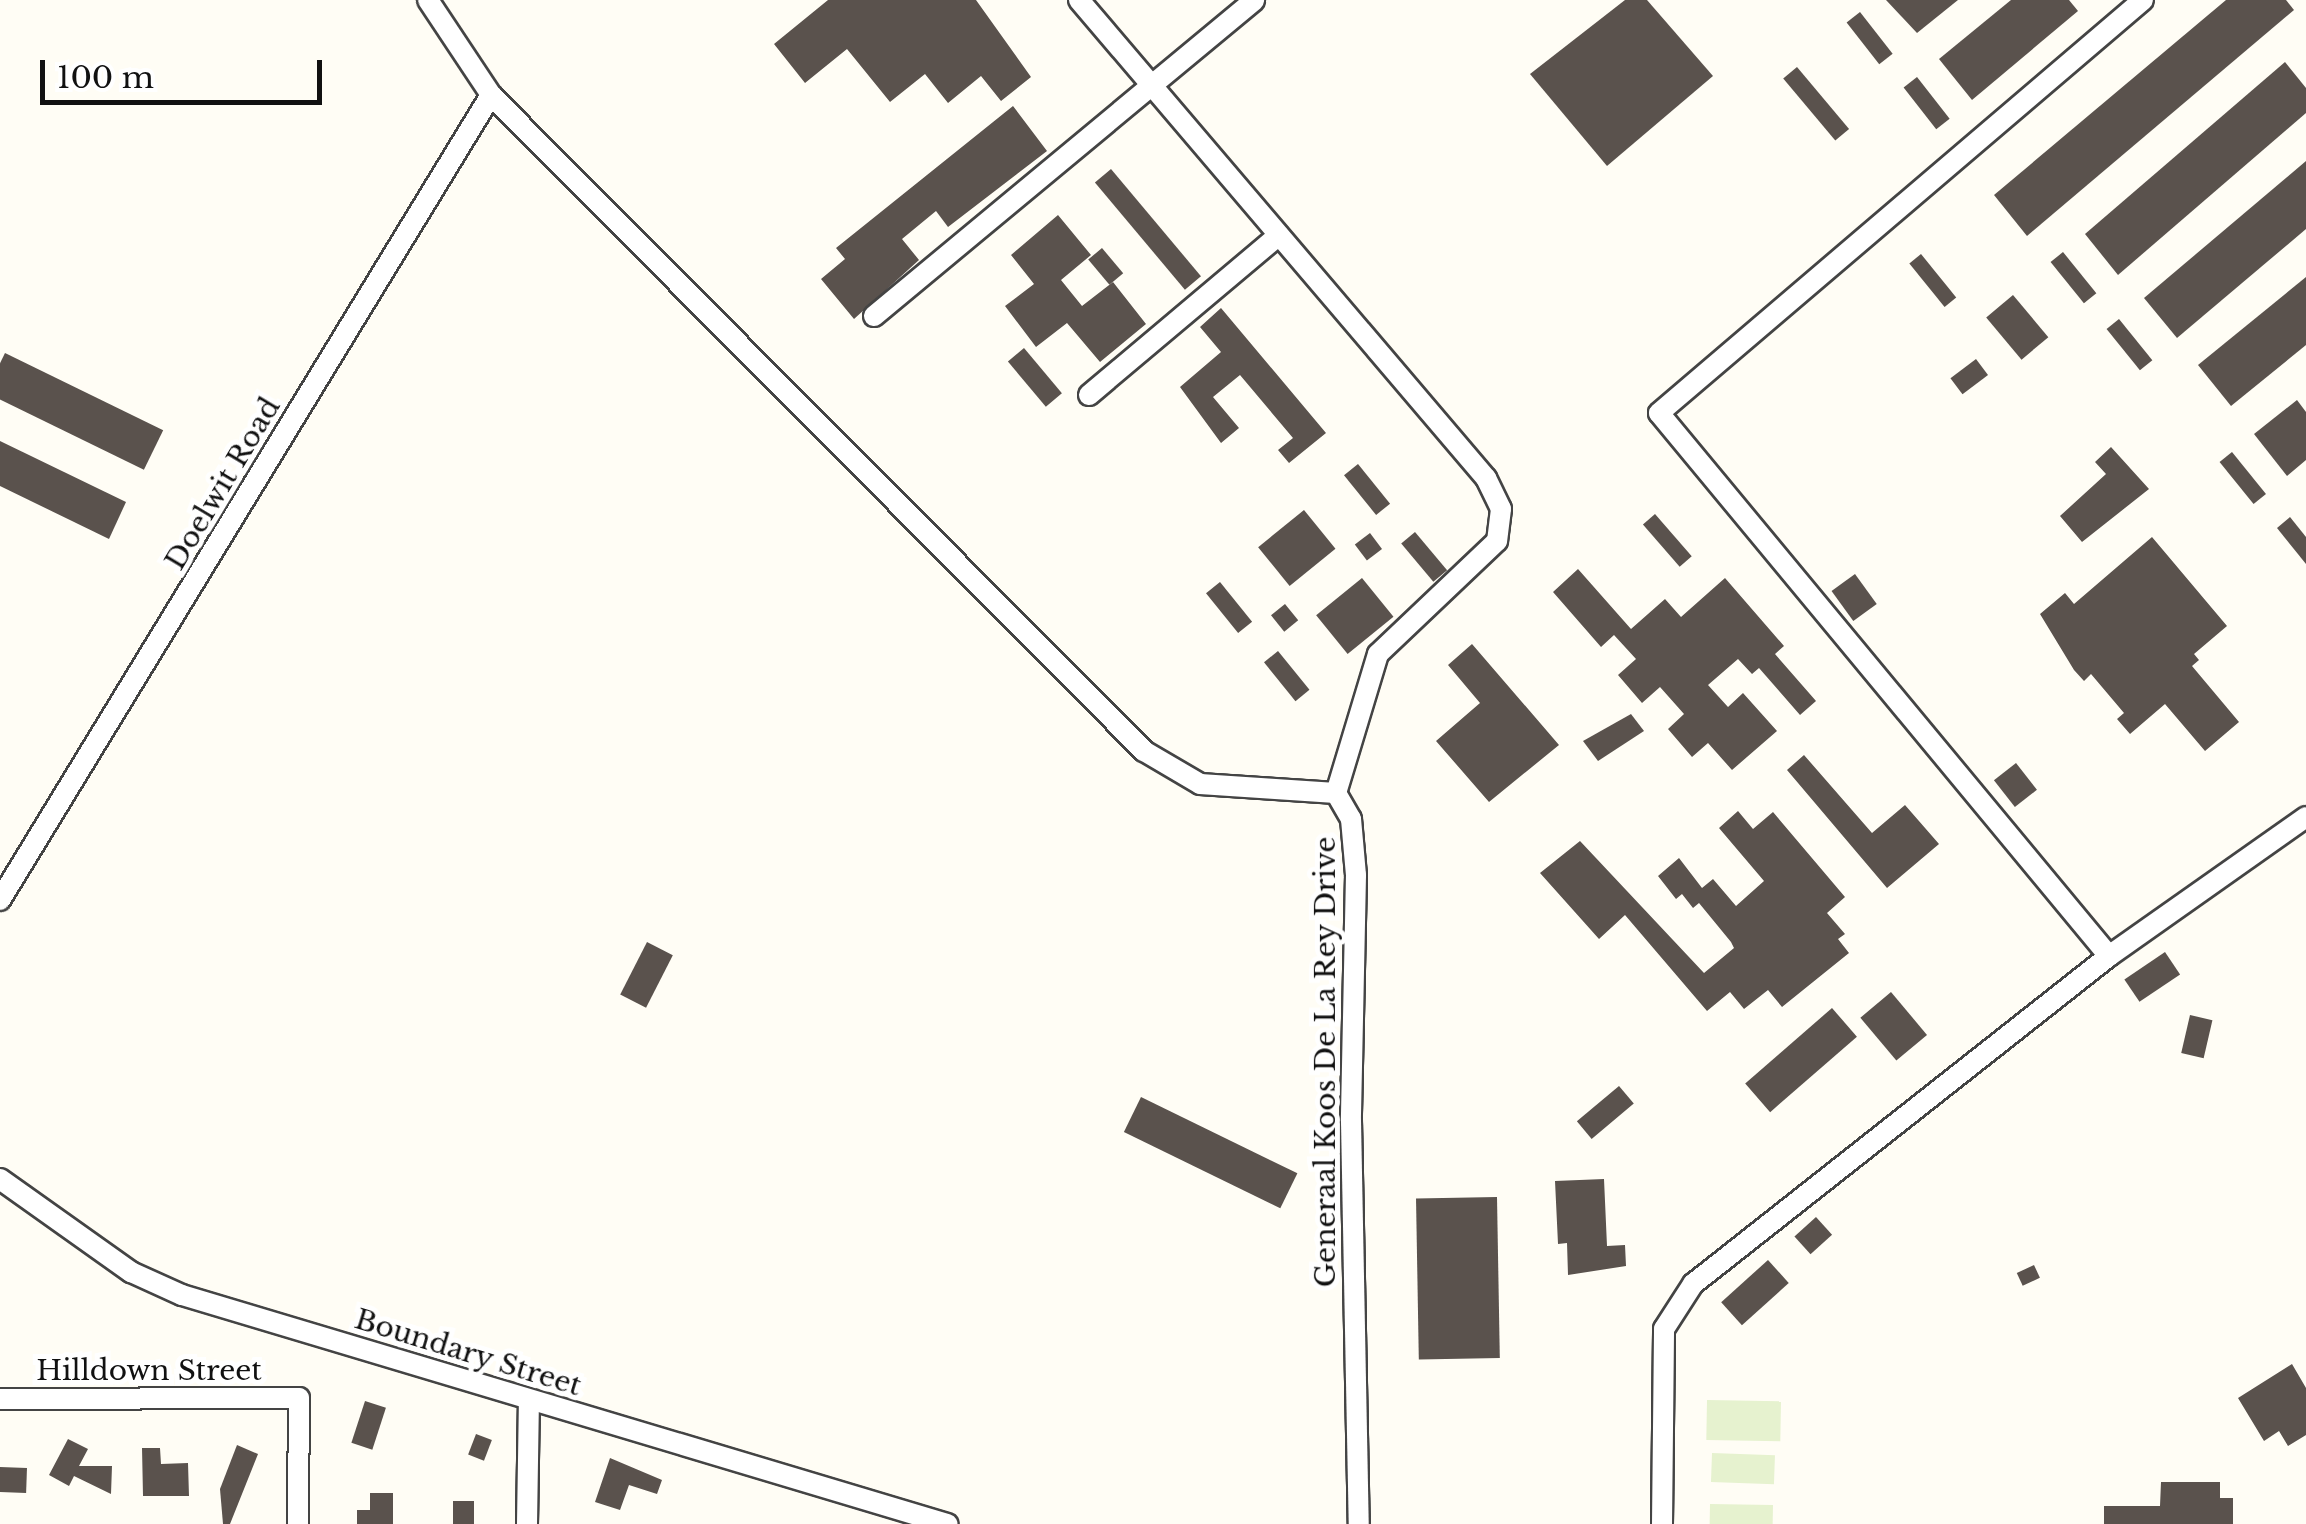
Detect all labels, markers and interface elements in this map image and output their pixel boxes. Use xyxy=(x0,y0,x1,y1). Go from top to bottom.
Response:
scale bar xyxy=(45,40,328,102)
text: 100 m xyxy=(57,59,154,96)
street label: Doelwit Road xyxy=(158,392,288,576)
street label: Generaal Koos De La Rey Drive xyxy=(1309,836,1343,1288)
street label: Boundary Street xyxy=(350,1302,586,1404)
street label: Hilldown Street xyxy=(36,1354,262,1388)

